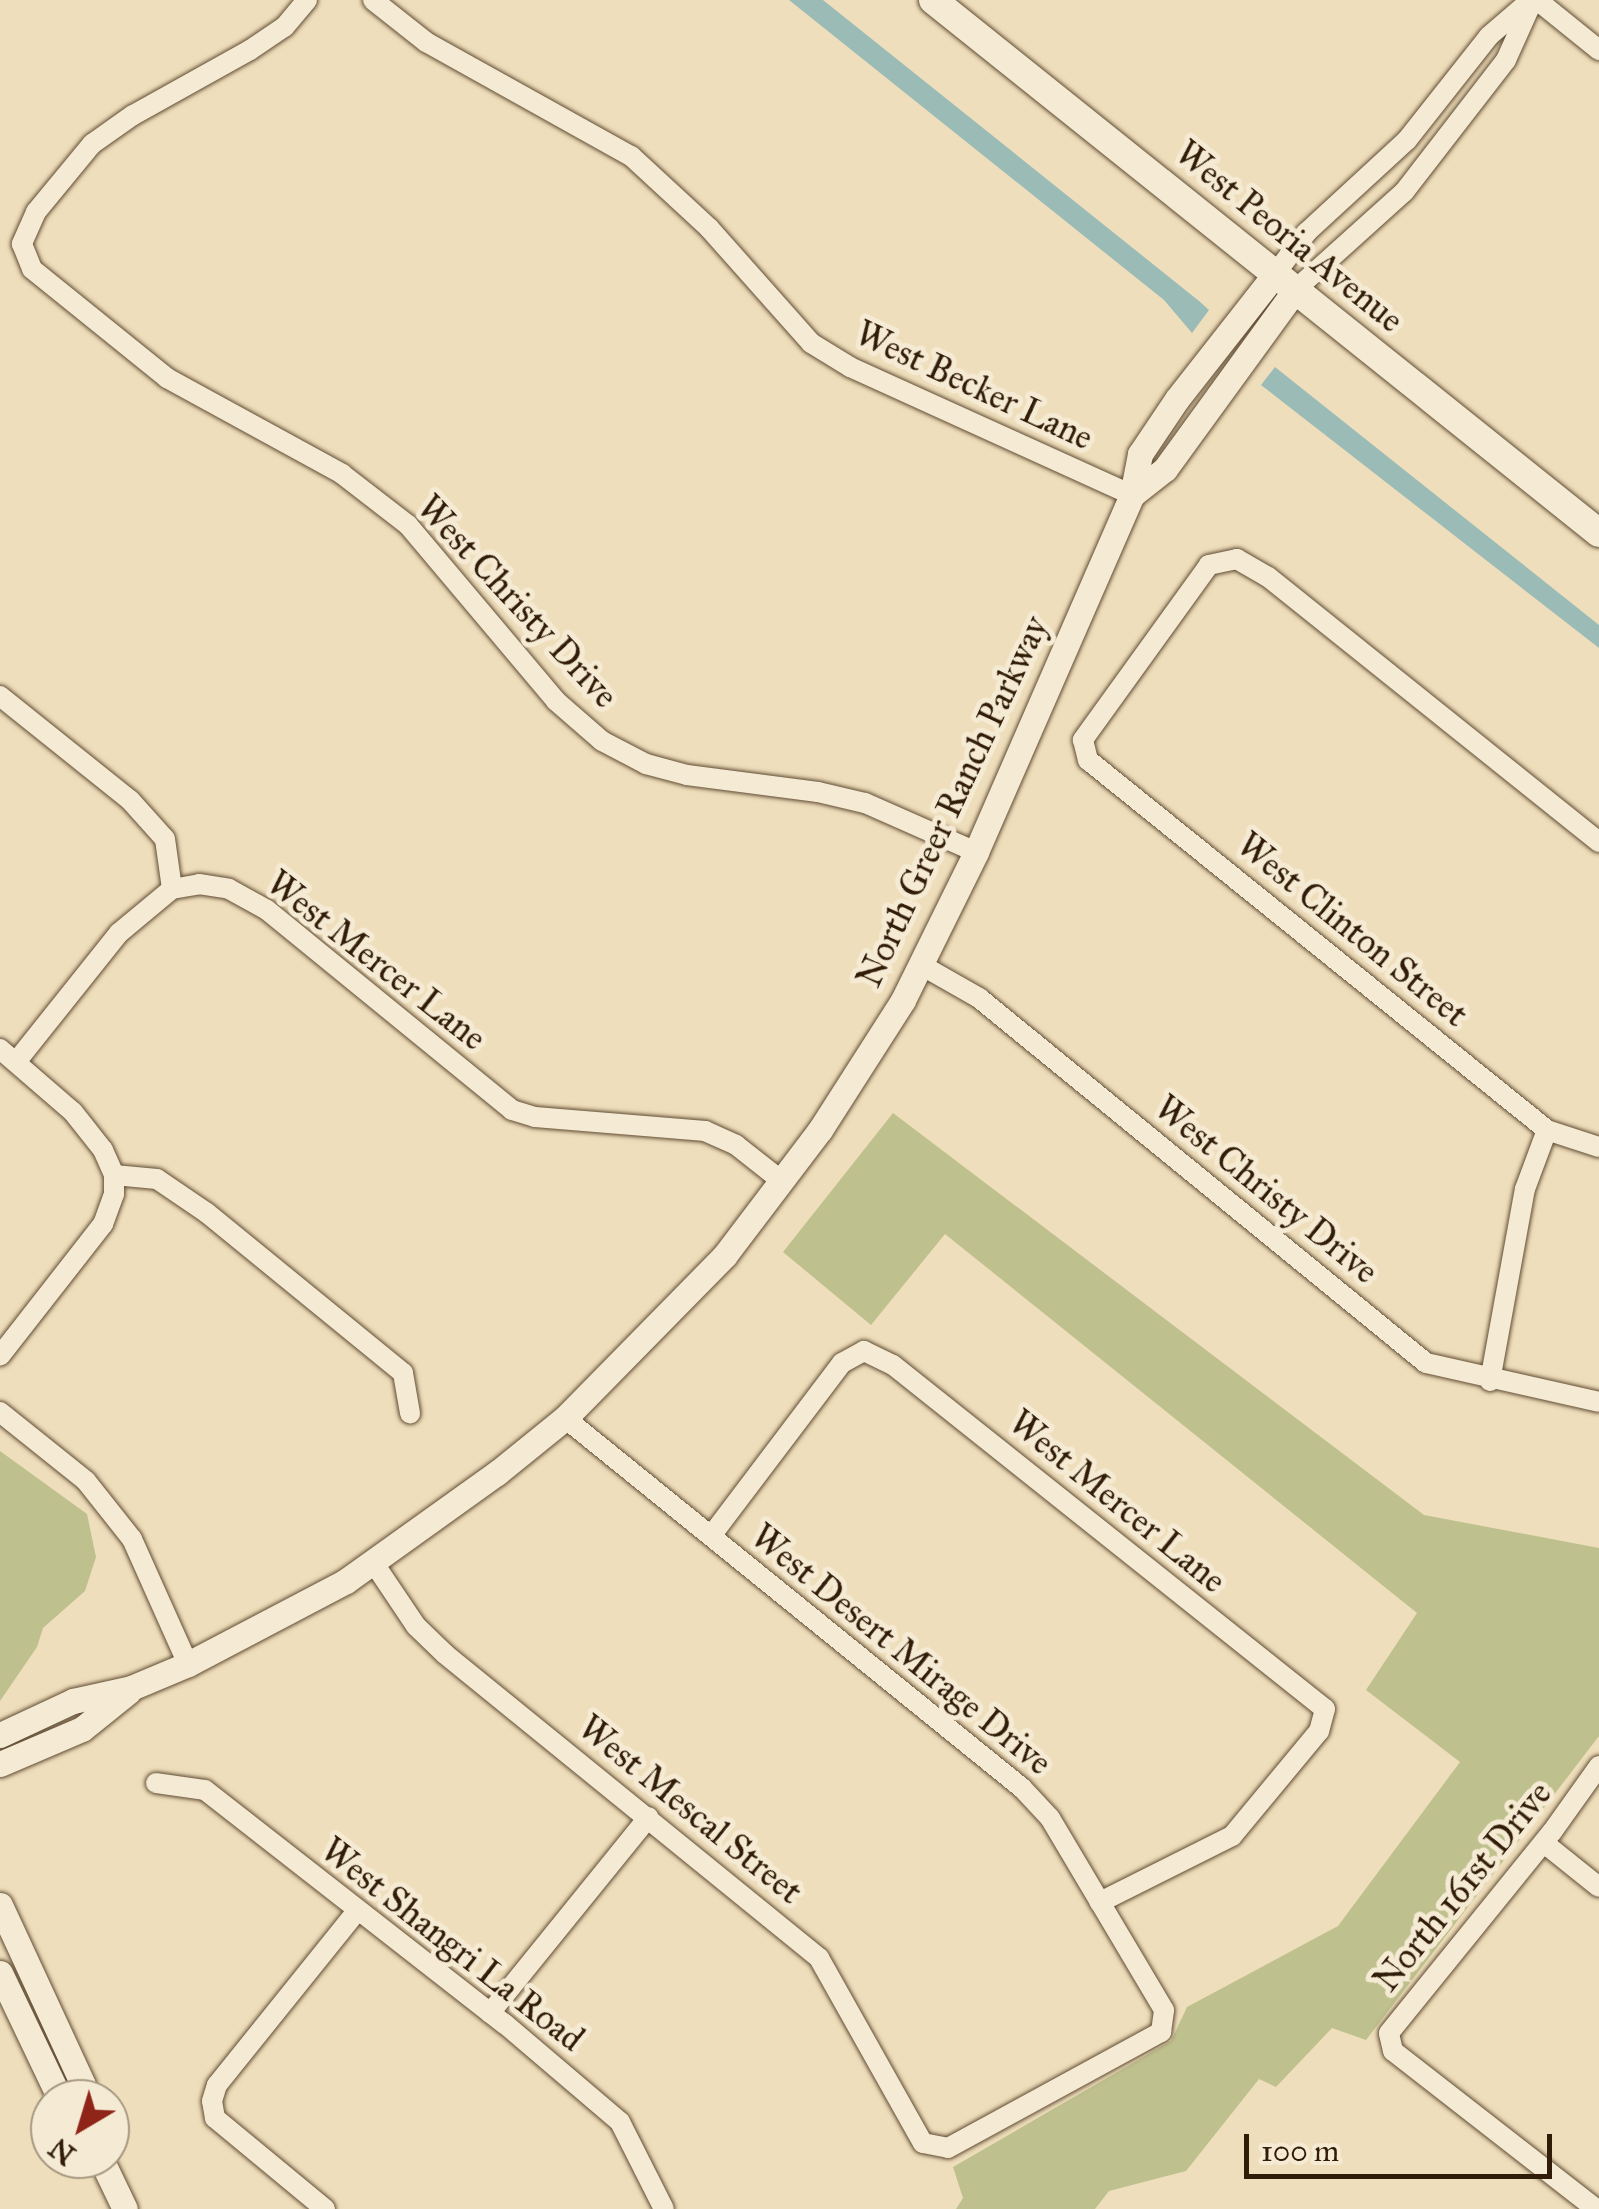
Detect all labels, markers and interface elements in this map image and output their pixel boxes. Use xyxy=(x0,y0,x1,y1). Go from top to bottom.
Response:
street label: West Peoria Avenue xyxy=(1167,132,1411,342)
street label: West Becker Lane xyxy=(849,313,1099,459)
street label: West Christy Drive xyxy=(408,487,626,717)
street label: North Greer Ranch Parkway xyxy=(848,610,1058,994)
street label: West Clinton Street xyxy=(1228,824,1476,1036)
street label: West Mercer Lane xyxy=(258,862,494,1060)
street label: West Christy Drive xyxy=(1146,1087,1386,1293)
street label: West Mercer Lane xyxy=(1000,1402,1234,1602)
street label: West Desert Mirage Drive xyxy=(742,1516,1060,1784)
street label: West Mescal Street xyxy=(570,1707,810,1913)
street label: North 161st Drive xyxy=(1365,1773,1561,2001)
street label: West Shangri La Road xyxy=(312,1829,592,2061)
north arrow xyxy=(30,2079,130,2179)
scale bar xyxy=(1249,2114,1556,2176)
text: N xyxy=(42,2130,83,2173)
text: 100 m xyxy=(1261,2133,1339,2169)

